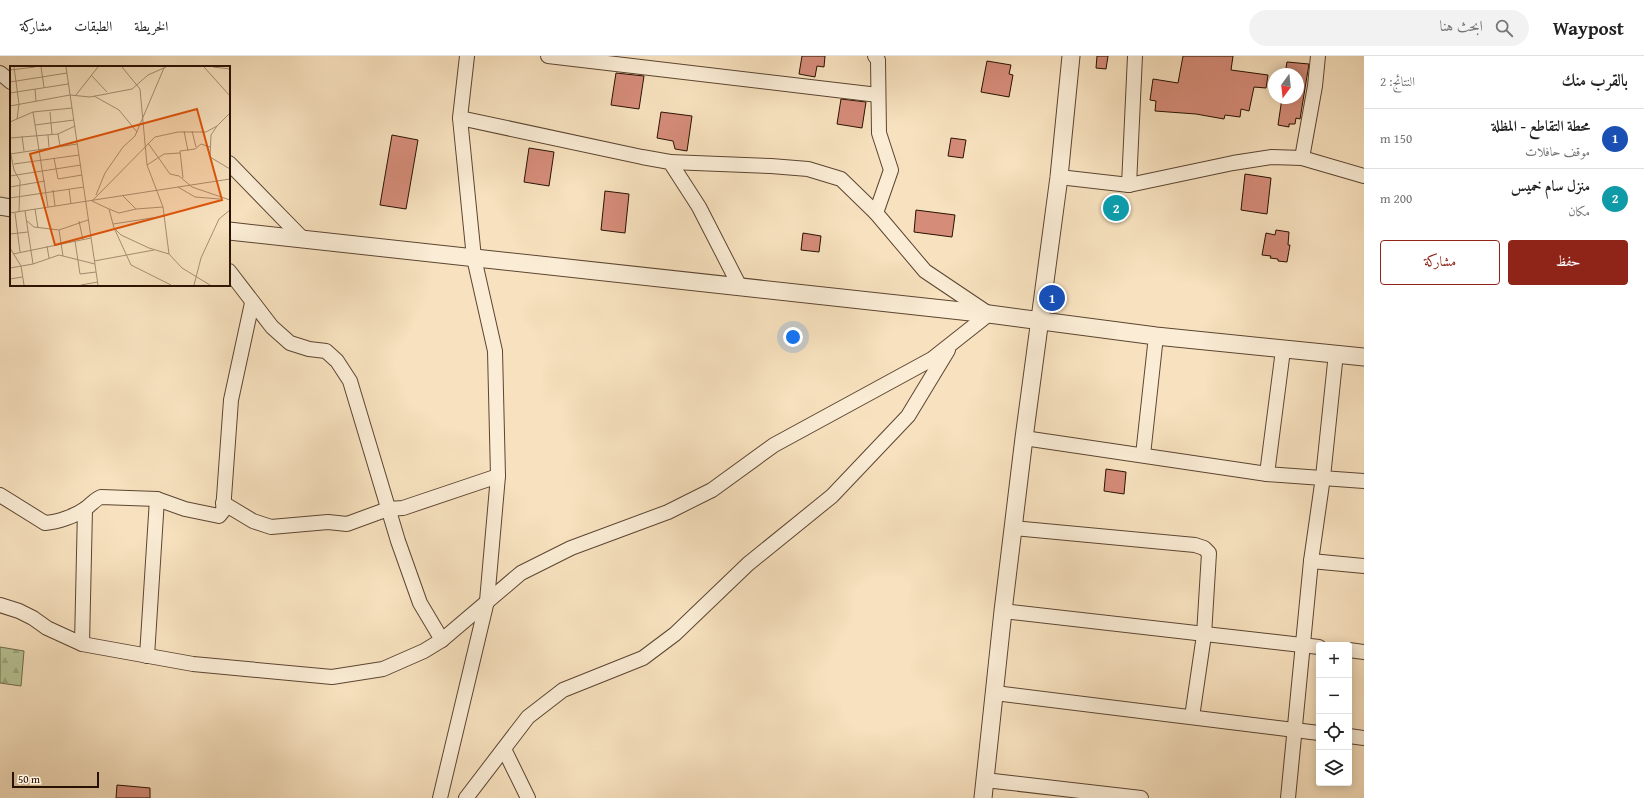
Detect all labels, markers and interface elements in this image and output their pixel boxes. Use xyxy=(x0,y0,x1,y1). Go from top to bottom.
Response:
search box xyxy=(1249,10,1529,46)
text: Waypost xyxy=(1553,14,1624,42)
text: ابحث هنا xyxy=(1440,15,1483,36)
text: مشاركة xyxy=(20,16,52,36)
text: الطبقات xyxy=(74,16,112,36)
text: الخريطة xyxy=(134,16,168,36)
icon: search xyxy=(1493,17,1515,39)
inset map xyxy=(10,66,230,286)
text: بالقرب منك xyxy=(1561,67,1628,92)
north arrow xyxy=(1268,68,1304,104)
text: النتائج: 2 xyxy=(1380,72,1415,91)
text: محطة التقاطع - المظلة xyxy=(1491,115,1590,136)
text: 150 m xyxy=(1380,129,1412,148)
text: 1 xyxy=(1612,129,1618,148)
text: موقف حافلات xyxy=(1525,142,1590,161)
text: منزل سام خميس xyxy=(1511,175,1590,196)
text: 200 m xyxy=(1380,189,1412,208)
text: 2 xyxy=(1612,189,1618,208)
pin: 2 xyxy=(1103,193,1129,223)
text: مكان xyxy=(1568,202,1590,221)
button: مشاركة xyxy=(1380,240,1500,285)
button: حفظ xyxy=(1508,240,1628,285)
pin: 1 xyxy=(1039,283,1065,313)
your location xyxy=(783,327,803,347)
map controls xyxy=(1316,642,1352,786)
button: + xyxy=(1316,642,1352,678)
button: − xyxy=(1316,678,1352,714)
button: locate xyxy=(1316,714,1352,750)
button: layers xyxy=(1316,750,1352,786)
scale bar xyxy=(12,770,99,789)
text: 50 m xyxy=(18,771,40,787)

